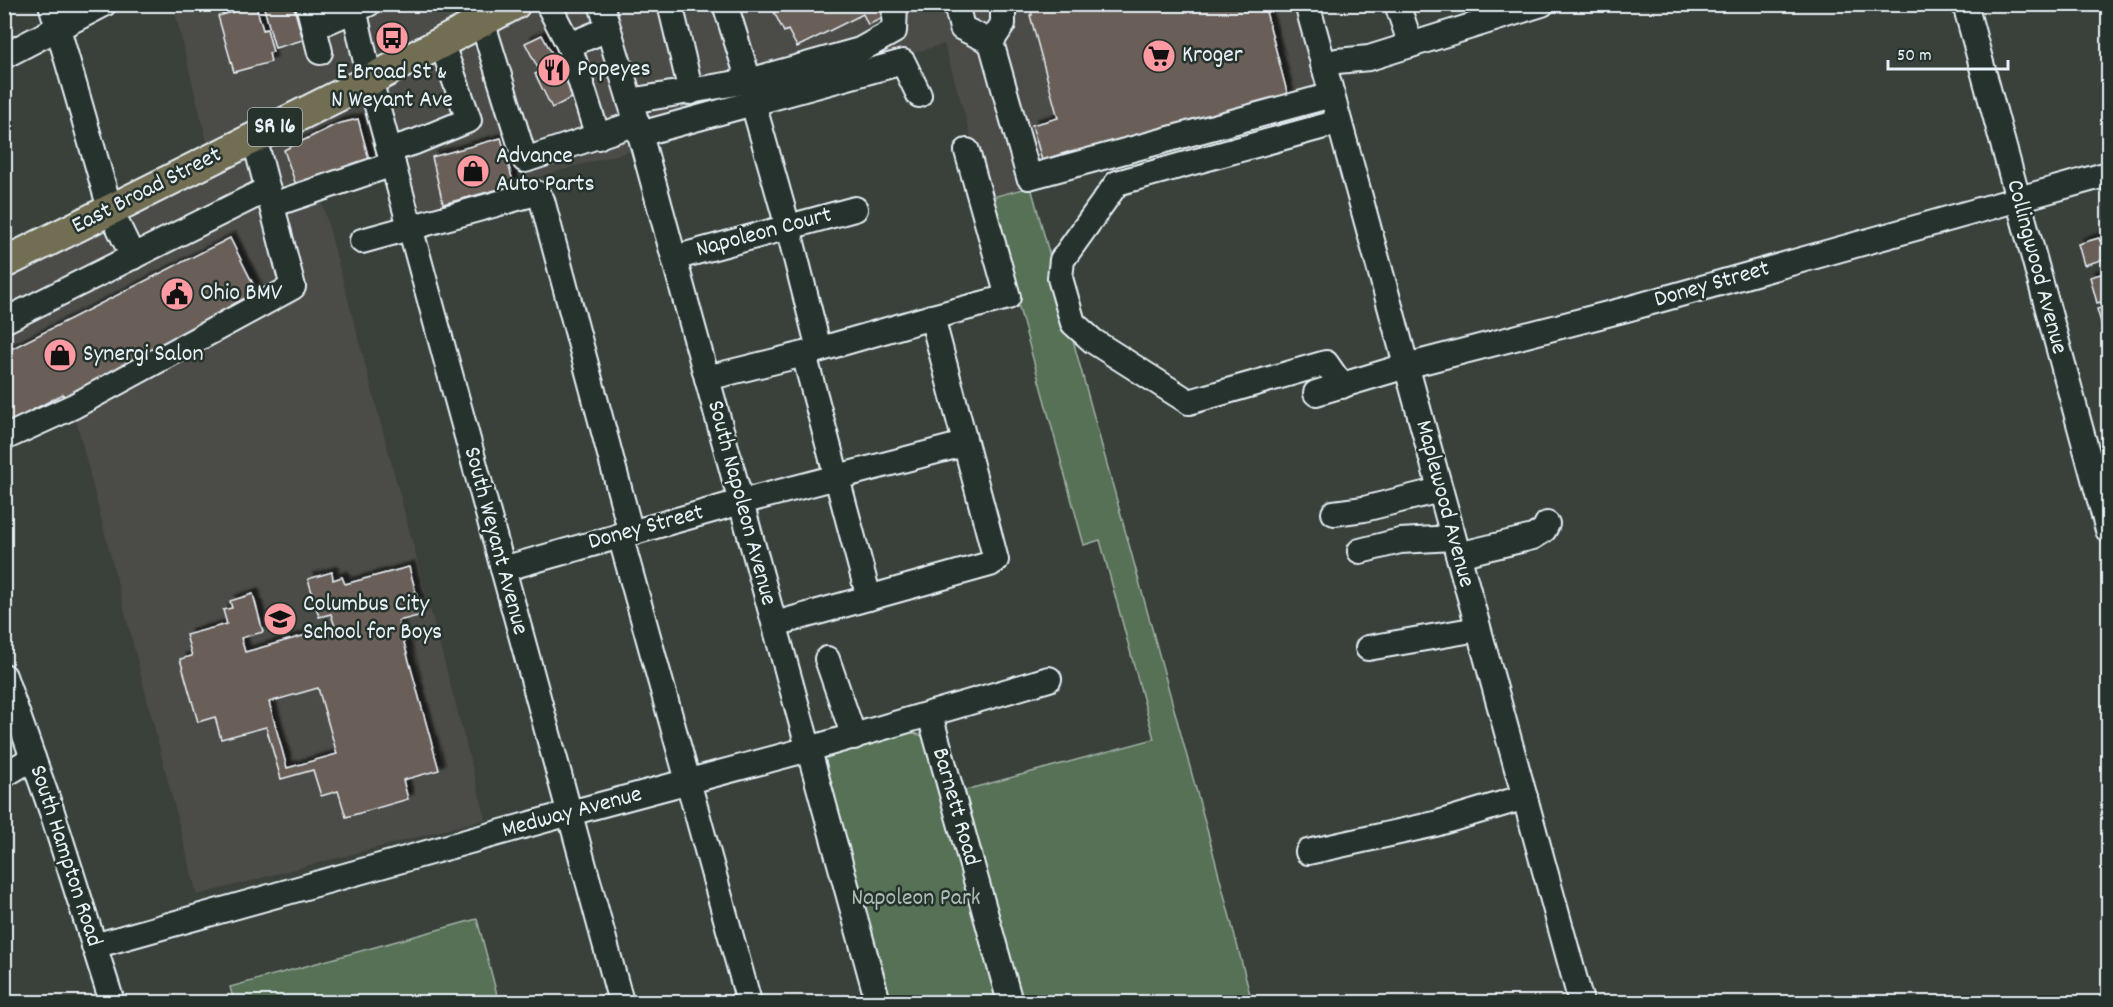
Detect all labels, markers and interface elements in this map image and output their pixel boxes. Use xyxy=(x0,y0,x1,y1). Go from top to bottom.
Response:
bus stop icon: E Broad St & N Weyant Ave xyxy=(374,20,410,56)
scale bar xyxy=(1888,33,2008,71)
supermarket icon: Kroger xyxy=(1141,38,1177,74)
place label: Kroger xyxy=(1182,39,1243,73)
text: 50 m xyxy=(1897,44,1932,69)
restaurant icon: Popeyes xyxy=(536,52,572,88)
place label: Popeyes xyxy=(577,53,651,87)
place label: E Broad St & N Weyant Ave xyxy=(331,56,453,118)
road number: SR 16 xyxy=(248,108,302,146)
street label: East Broad Street xyxy=(66,139,228,243)
place label: Advance Auto Parts xyxy=(496,140,595,202)
shop icon: Advance Auto Parts xyxy=(455,153,491,189)
street label: Collingwood Avenue xyxy=(1996,176,2076,358)
street label: Napoleon Court xyxy=(692,199,836,267)
street label: Doney Street xyxy=(1650,252,1774,318)
public building icon: Ohio BMV xyxy=(159,276,195,312)
place label: Ohio BMV xyxy=(200,277,283,311)
shop icon: Synergi Salon xyxy=(42,337,78,373)
place label: Synergi Salon xyxy=(83,338,204,372)
street label: South Napoleon Avenue xyxy=(697,397,785,609)
street label: Maplewood Avenue xyxy=(1405,417,1483,591)
street label: South Weyant Avenue xyxy=(454,443,536,639)
street label: Doney Street xyxy=(584,496,708,560)
place label: Columbus City School for Boys xyxy=(303,588,442,650)
school or university icon: Columbus City School for Boys xyxy=(262,601,298,637)
street label: Barnett Road xyxy=(922,744,988,870)
street label: South Hampton Road xyxy=(20,761,110,951)
street label: Medway Avenue xyxy=(498,778,646,848)
park label: Napoleon Park xyxy=(851,882,981,916)

